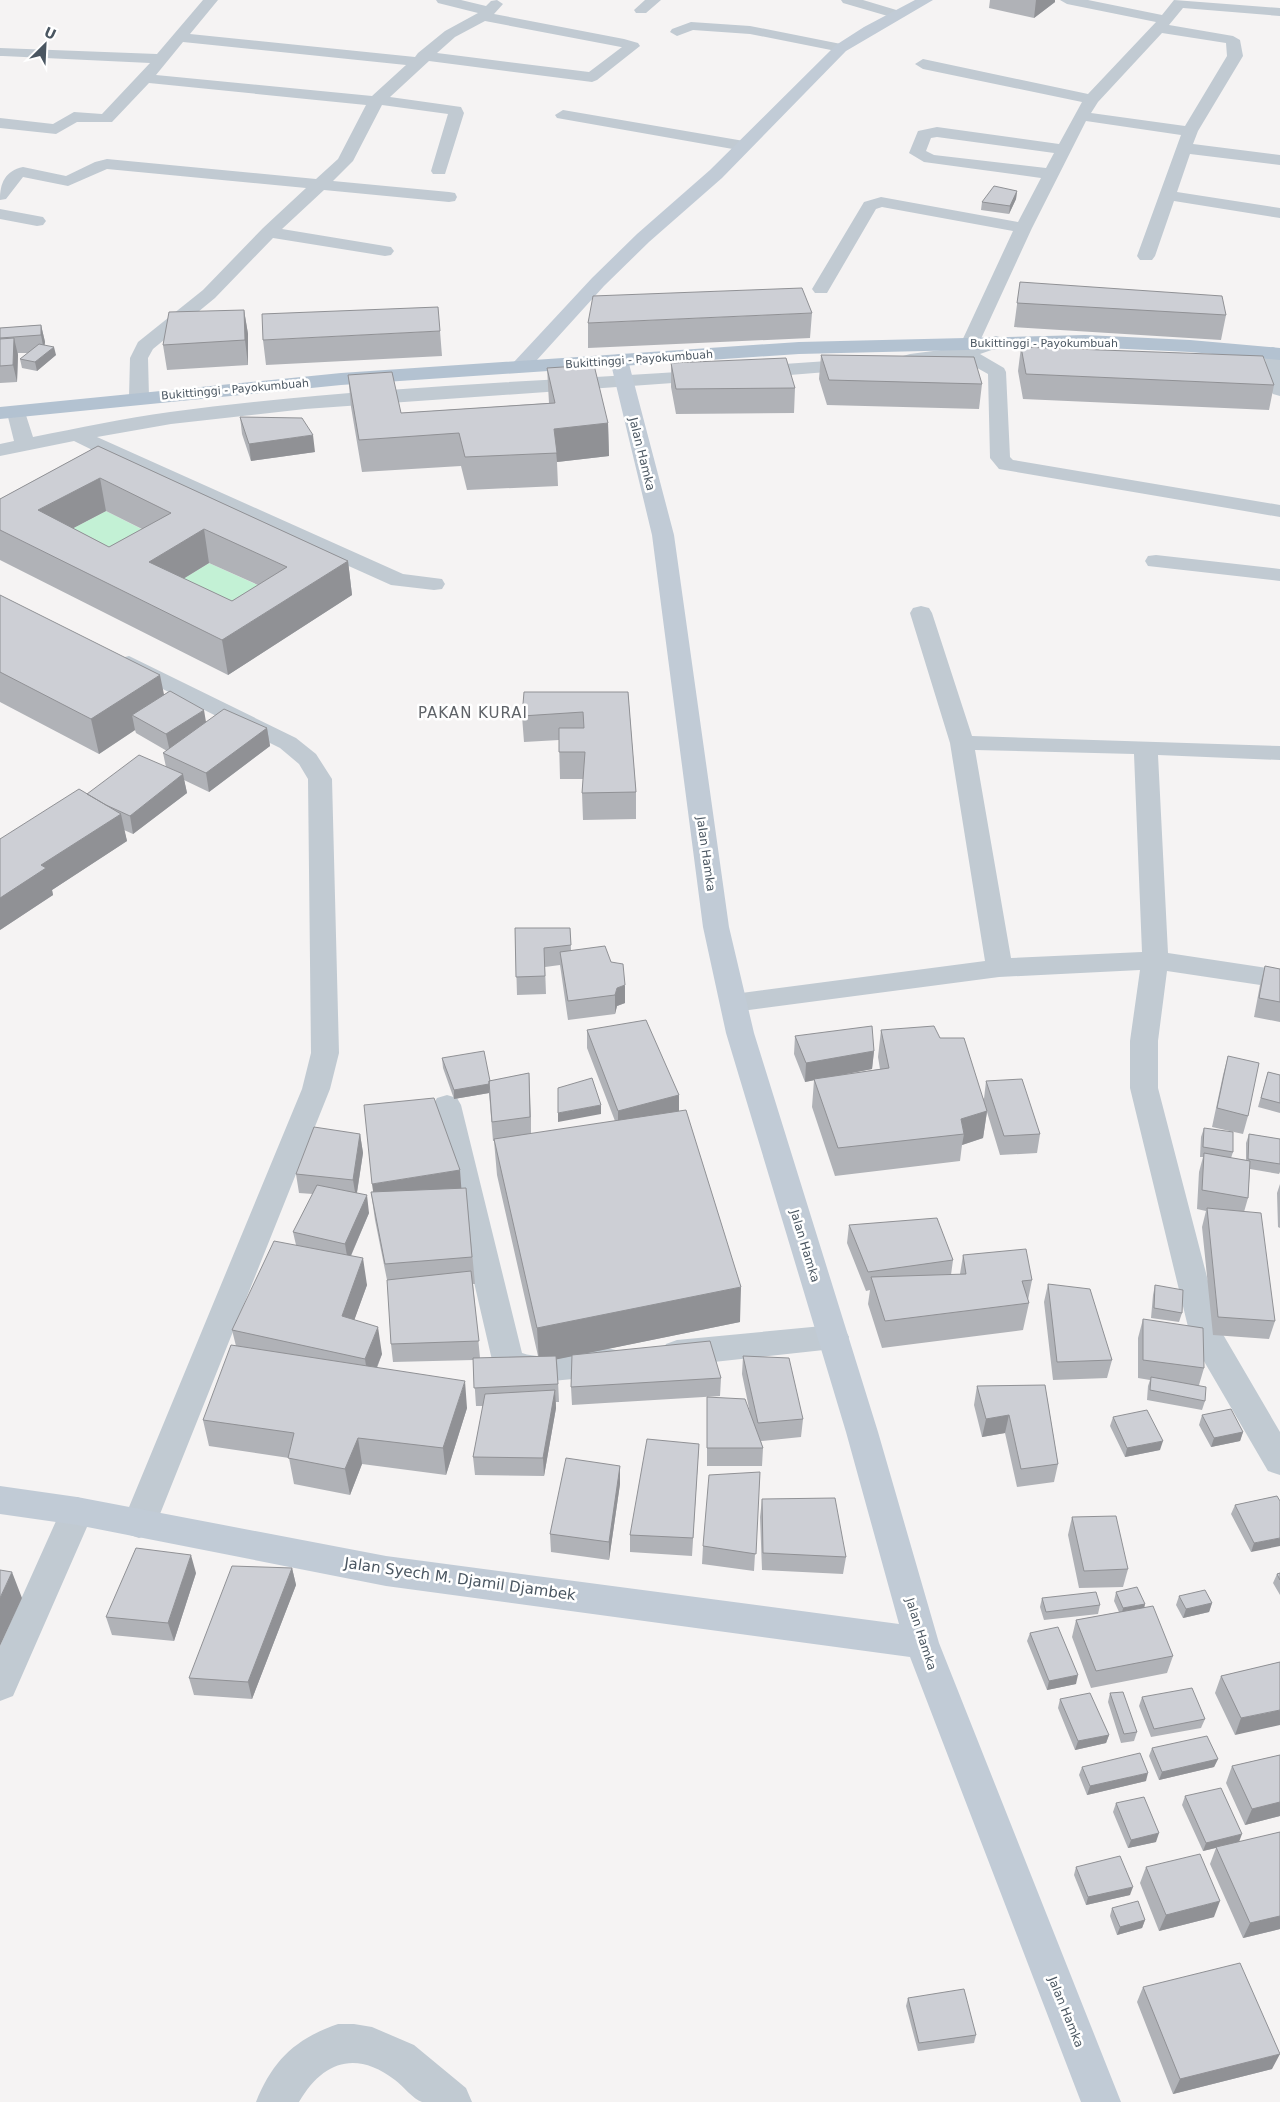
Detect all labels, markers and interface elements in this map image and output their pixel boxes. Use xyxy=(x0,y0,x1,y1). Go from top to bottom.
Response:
north arrow xyxy=(20,20,70,70)
text: U xyxy=(42,24,59,43)
street label: Bukittinggi - Payokumbuah xyxy=(970,337,1118,350)
street label: Bukittinggi - Payokumbuah xyxy=(565,348,713,371)
street label: Bukittinggi - Payokumbuah xyxy=(161,377,309,402)
street label: Jalan Hamka xyxy=(626,415,658,492)
district label: PAKAN KURAI xyxy=(418,704,528,722)
street label: Jalan Hamka xyxy=(694,815,718,892)
street label: Jalan Hamka xyxy=(787,1207,823,1284)
street label: Jalan Syech M. Djamil Djambek xyxy=(342,1554,577,1604)
street label: Jalan Hamka xyxy=(902,1595,939,1672)
street label: Jalan Hamka xyxy=(1045,1974,1087,2049)

